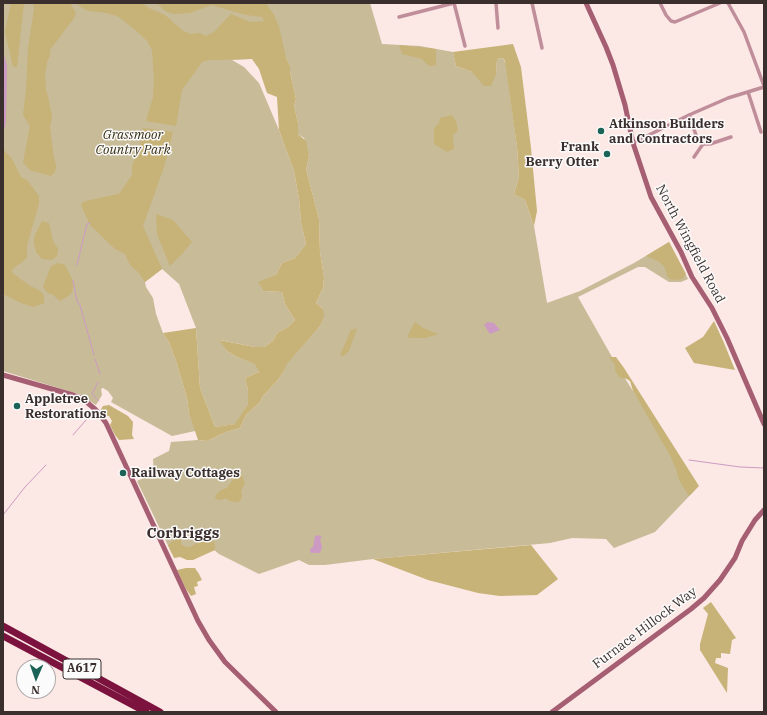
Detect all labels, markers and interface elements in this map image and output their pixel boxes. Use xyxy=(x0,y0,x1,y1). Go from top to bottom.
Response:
place label: Atkinson Builders and Contractors xyxy=(609,116,724,147)
marker: Atkinson Builders and Contractors xyxy=(596,126,606,136)
park label: Grassmoor Country Park xyxy=(95,127,171,158)
place label: Frank Berry Otter xyxy=(525,139,599,170)
marker: Frank Berry Otter xyxy=(602,149,612,159)
street label: North Wingfield Road xyxy=(652,182,728,306)
place label: Appletree Restorations xyxy=(25,391,106,422)
marker: Appletree Restorations xyxy=(12,401,22,411)
place label: Railway Cottages xyxy=(131,465,240,481)
marker: Railway Cottages xyxy=(118,468,128,478)
district label: Corbriggs xyxy=(147,525,219,543)
street label: Furnace Hillock Way xyxy=(590,584,700,672)
north arrow xyxy=(16,659,56,699)
road number: A617 xyxy=(63,659,101,679)
text: N xyxy=(31,683,40,697)

